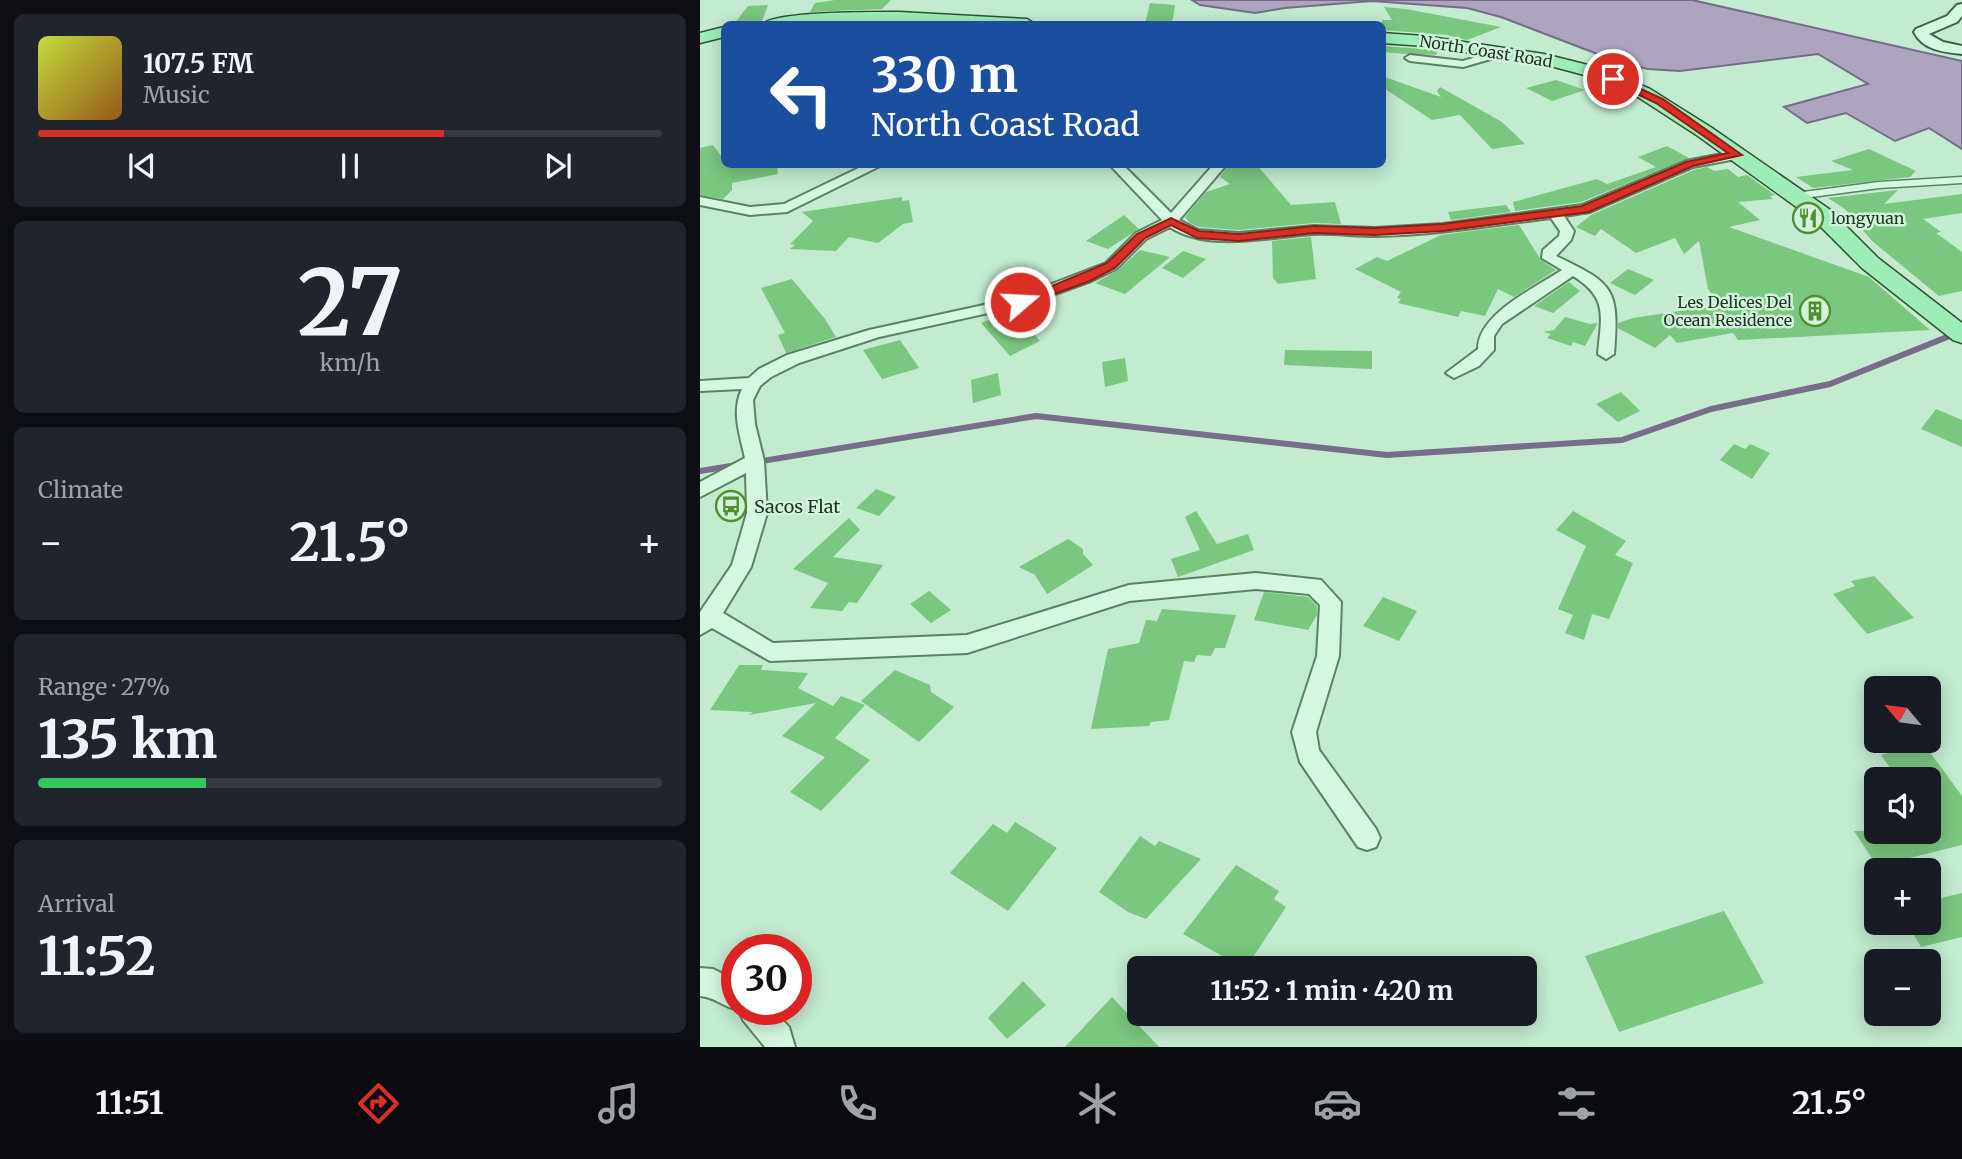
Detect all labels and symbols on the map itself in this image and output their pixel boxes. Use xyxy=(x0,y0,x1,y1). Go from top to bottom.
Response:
street label: North Coast Road xyxy=(1418,31,1554,71)
pin xyxy=(1583,49,1643,109)
restaurant icon: longyuan xyxy=(1791,201,1825,235)
place label: longyuan xyxy=(1831,208,1905,228)
position arrow xyxy=(983,265,1057,339)
place label: Les Delices Del Ocean Residence xyxy=(1664,292,1792,330)
building icon: Les Delices Del Ocean Residence xyxy=(1798,294,1832,328)
bus stop icon: Sacos Flat xyxy=(714,489,748,523)
place label: Sacos Flat xyxy=(754,495,840,518)
north arrow xyxy=(1864,676,1941,752)
speed limit sign: 30 xyxy=(721,934,812,1025)

